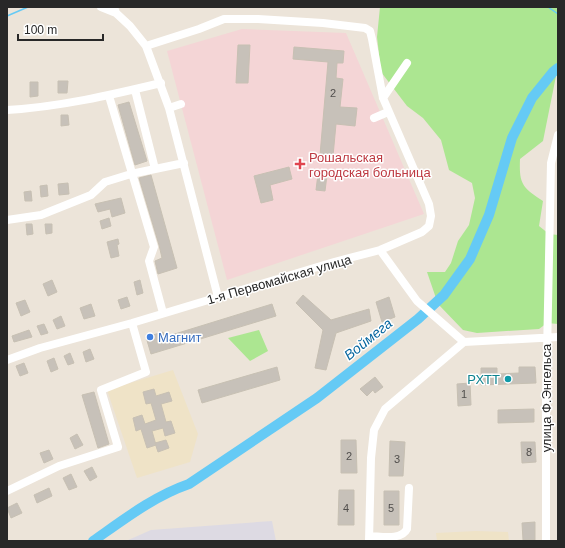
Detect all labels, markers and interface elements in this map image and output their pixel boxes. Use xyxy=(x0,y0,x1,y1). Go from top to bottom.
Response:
scale bar xyxy=(18,16,103,42)
text: 100 m xyxy=(24,23,57,37)
house number: 2 xyxy=(330,87,336,99)
place label: Рошальская городская больница xyxy=(309,150,431,180)
marker: Рошальская городская больница xyxy=(294,158,306,170)
street label: 1-я Первомайская улица xyxy=(205,251,354,307)
water label: Воймега xyxy=(341,315,395,363)
place label: Магнит xyxy=(158,330,201,345)
marker: Магнит xyxy=(145,332,155,342)
street label: улица Ф.Энгельса xyxy=(539,343,554,452)
place label: РХТТ xyxy=(467,372,500,387)
marker: РХТТ xyxy=(503,374,513,384)
house number: 1 xyxy=(461,388,467,400)
house number: 8 xyxy=(526,446,532,458)
house number: 2 xyxy=(346,450,352,462)
house number: 3 xyxy=(394,453,400,465)
house number: 4 xyxy=(343,502,349,514)
house number: 5 xyxy=(388,502,394,514)

